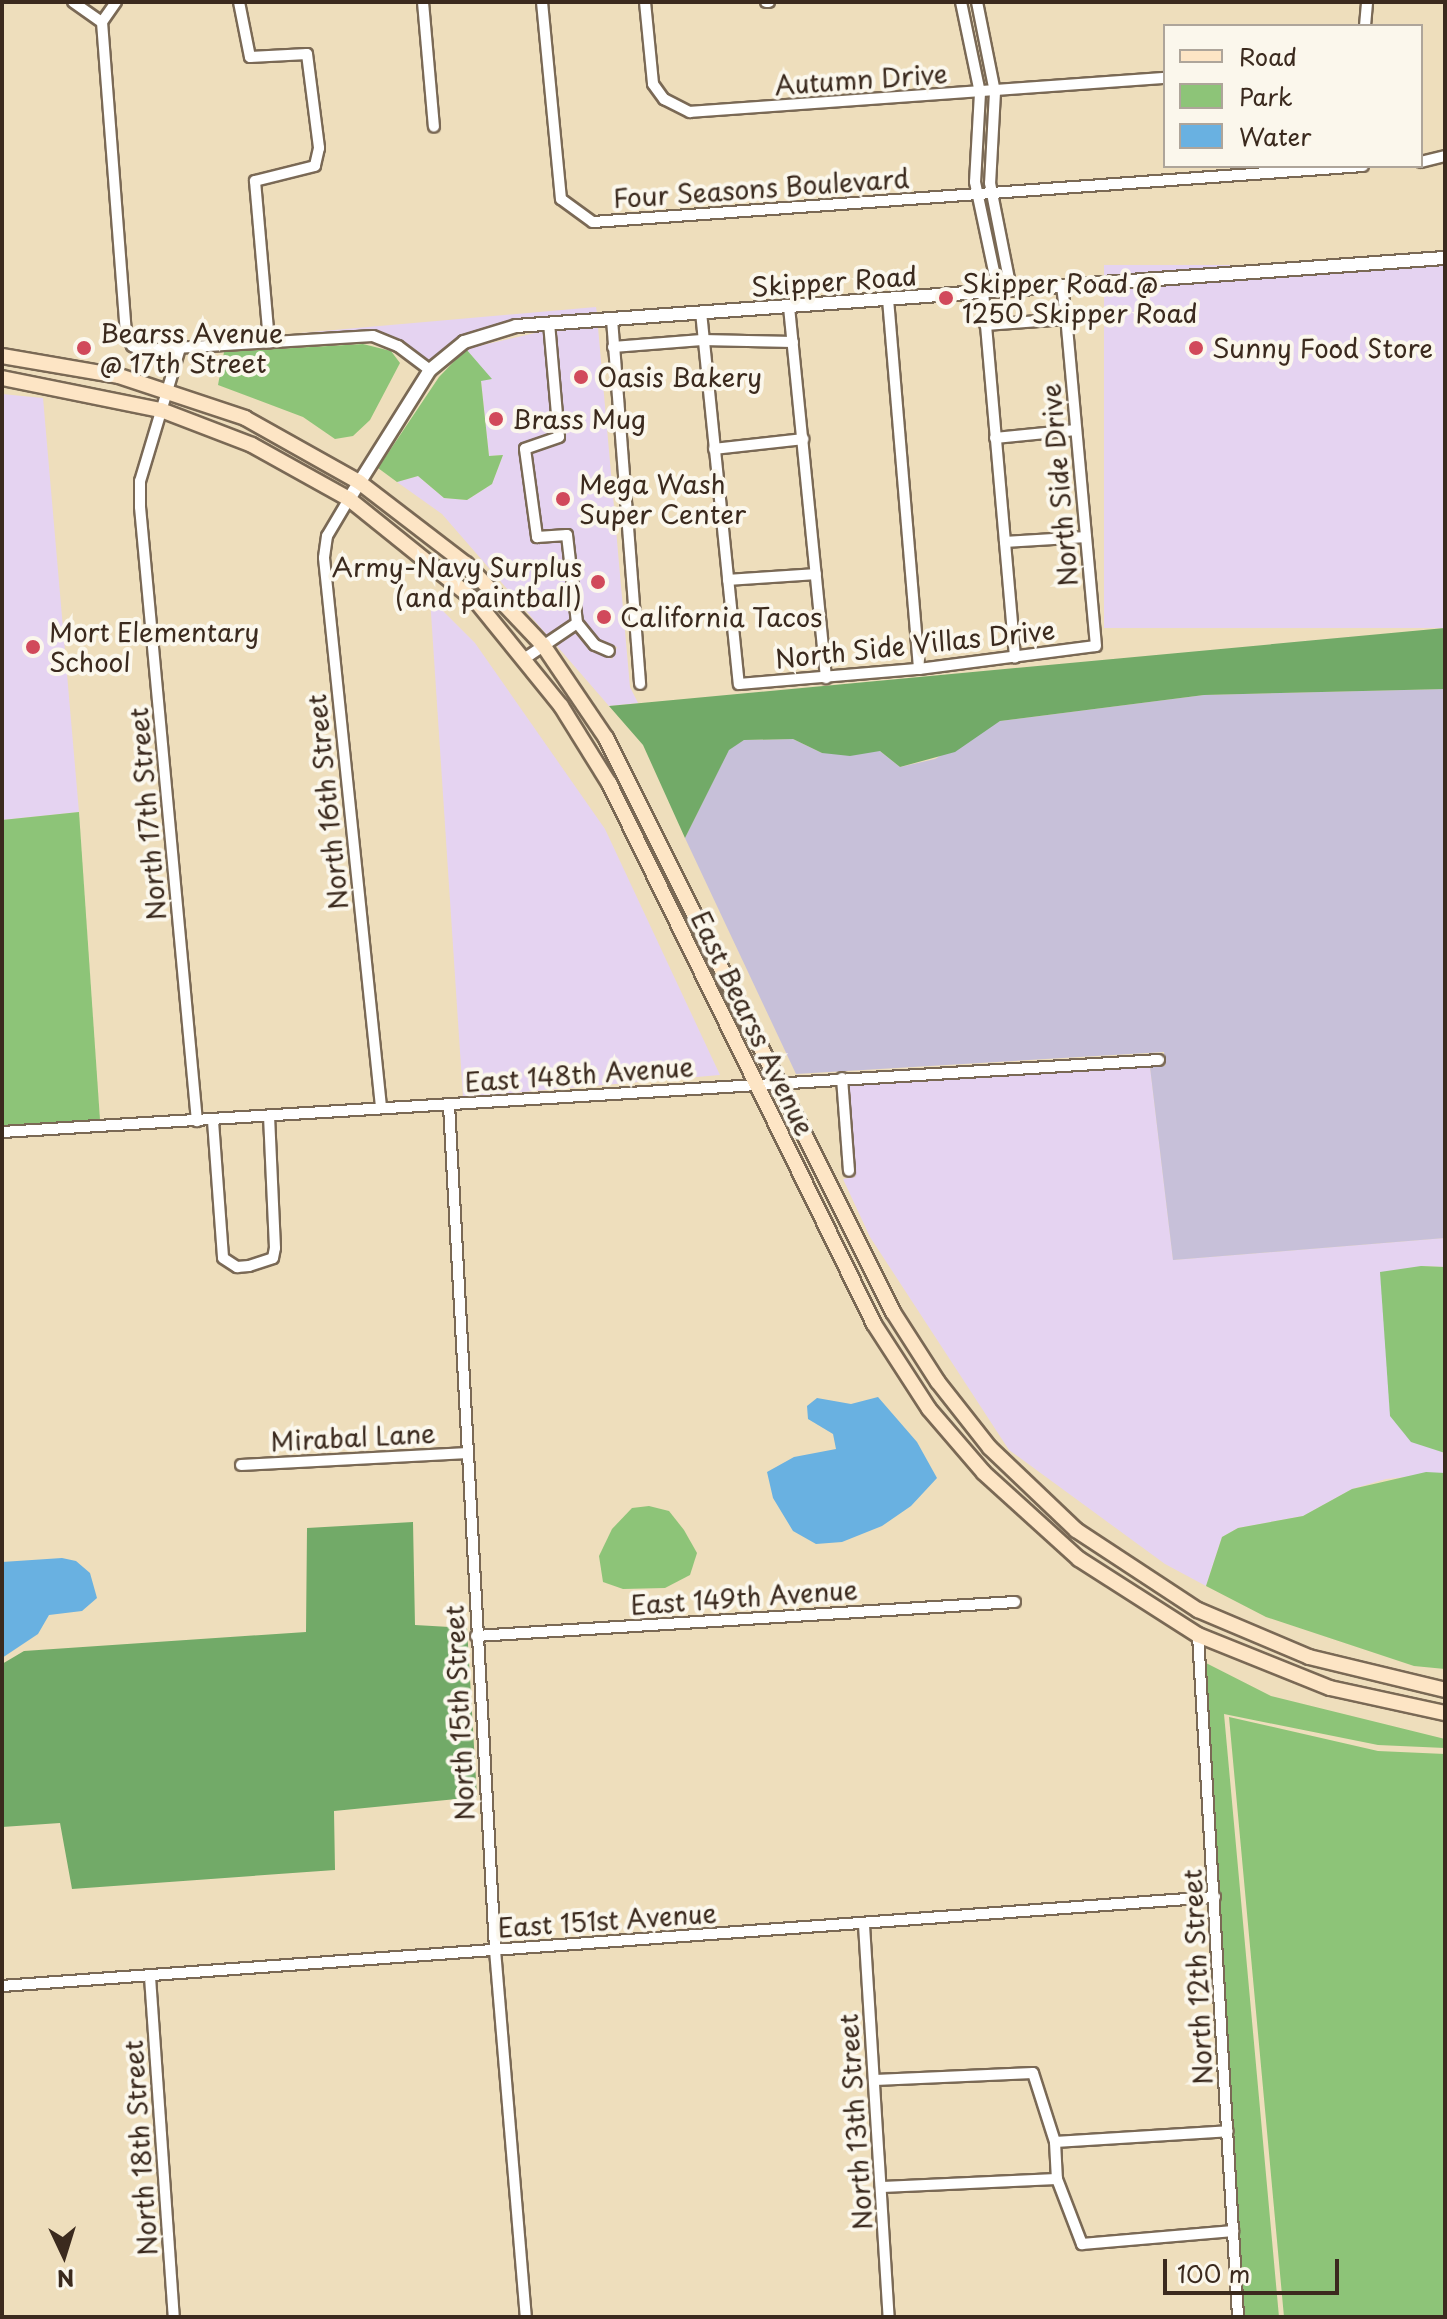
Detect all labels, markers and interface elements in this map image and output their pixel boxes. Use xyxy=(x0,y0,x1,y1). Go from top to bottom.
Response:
legend xyxy=(1163,24,1423,168)
text: Road xyxy=(1239,38,1297,74)
street label: Autumn Drive xyxy=(773,57,949,101)
text: Park xyxy=(1239,78,1293,114)
text: Water xyxy=(1239,118,1311,154)
street label: Four Seasons Boulevard xyxy=(612,162,910,214)
street label: Skipper Road xyxy=(749,260,919,302)
place label: Skipper Road @ 1250 Skipper Road xyxy=(962,267,1201,328)
marker: Skipper Road @ 1250 Skipper Road xyxy=(937,289,955,307)
place label: Bearss Avenue @ 17th Street xyxy=(100,317,282,378)
place label: Sunny Food Store xyxy=(1212,332,1433,364)
marker: Bearss Avenue @ 17th Street xyxy=(75,339,93,357)
marker: Sunny Food Store xyxy=(1187,339,1205,357)
place label: Oasis Bakery xyxy=(597,361,763,393)
marker: Oasis Bakery xyxy=(572,368,590,386)
street label: North Side Drive xyxy=(1034,380,1084,590)
place label: Brass Mug xyxy=(512,403,646,435)
marker: Brass Mug xyxy=(487,410,505,428)
place label: Mega Wash Super Center xyxy=(579,468,746,530)
marker: Mega Wash Super Center xyxy=(554,490,572,508)
place label: Army-Navy Surplus (and paintball) xyxy=(333,551,582,612)
marker: Army-Navy Surplus (and paintball) xyxy=(589,573,607,591)
place label: California Tacos xyxy=(620,601,824,633)
marker: California Tacos xyxy=(595,608,613,626)
street label: North Side Villas Drive xyxy=(773,614,1057,674)
place label: Mort Elementary School xyxy=(49,616,263,678)
marker: Mort Elementary School xyxy=(24,638,42,656)
street label: North 16th Street xyxy=(300,690,354,914)
street label: North 17th Street xyxy=(122,704,172,924)
street label: East Bearss Avenue xyxy=(685,906,821,1140)
street label: East 148th Avenue xyxy=(463,1050,695,1098)
street label: Mirabal Lane xyxy=(269,1417,437,1457)
street label: East 149th Avenue xyxy=(629,1573,859,1621)
street label: North 15th Street xyxy=(438,1602,480,1824)
street label: North 12th Street xyxy=(1176,1865,1218,2089)
street label: East 151st Avenue xyxy=(496,1897,718,1943)
street label: North 13th Street xyxy=(832,2011,878,2233)
street label: North 18th Street xyxy=(117,2037,163,2259)
north arrow xyxy=(24,2215,104,2295)
scale bar xyxy=(1167,2243,1343,2293)
text: 100 m xyxy=(1177,2255,1250,2291)
text: N xyxy=(56,2262,76,2297)

